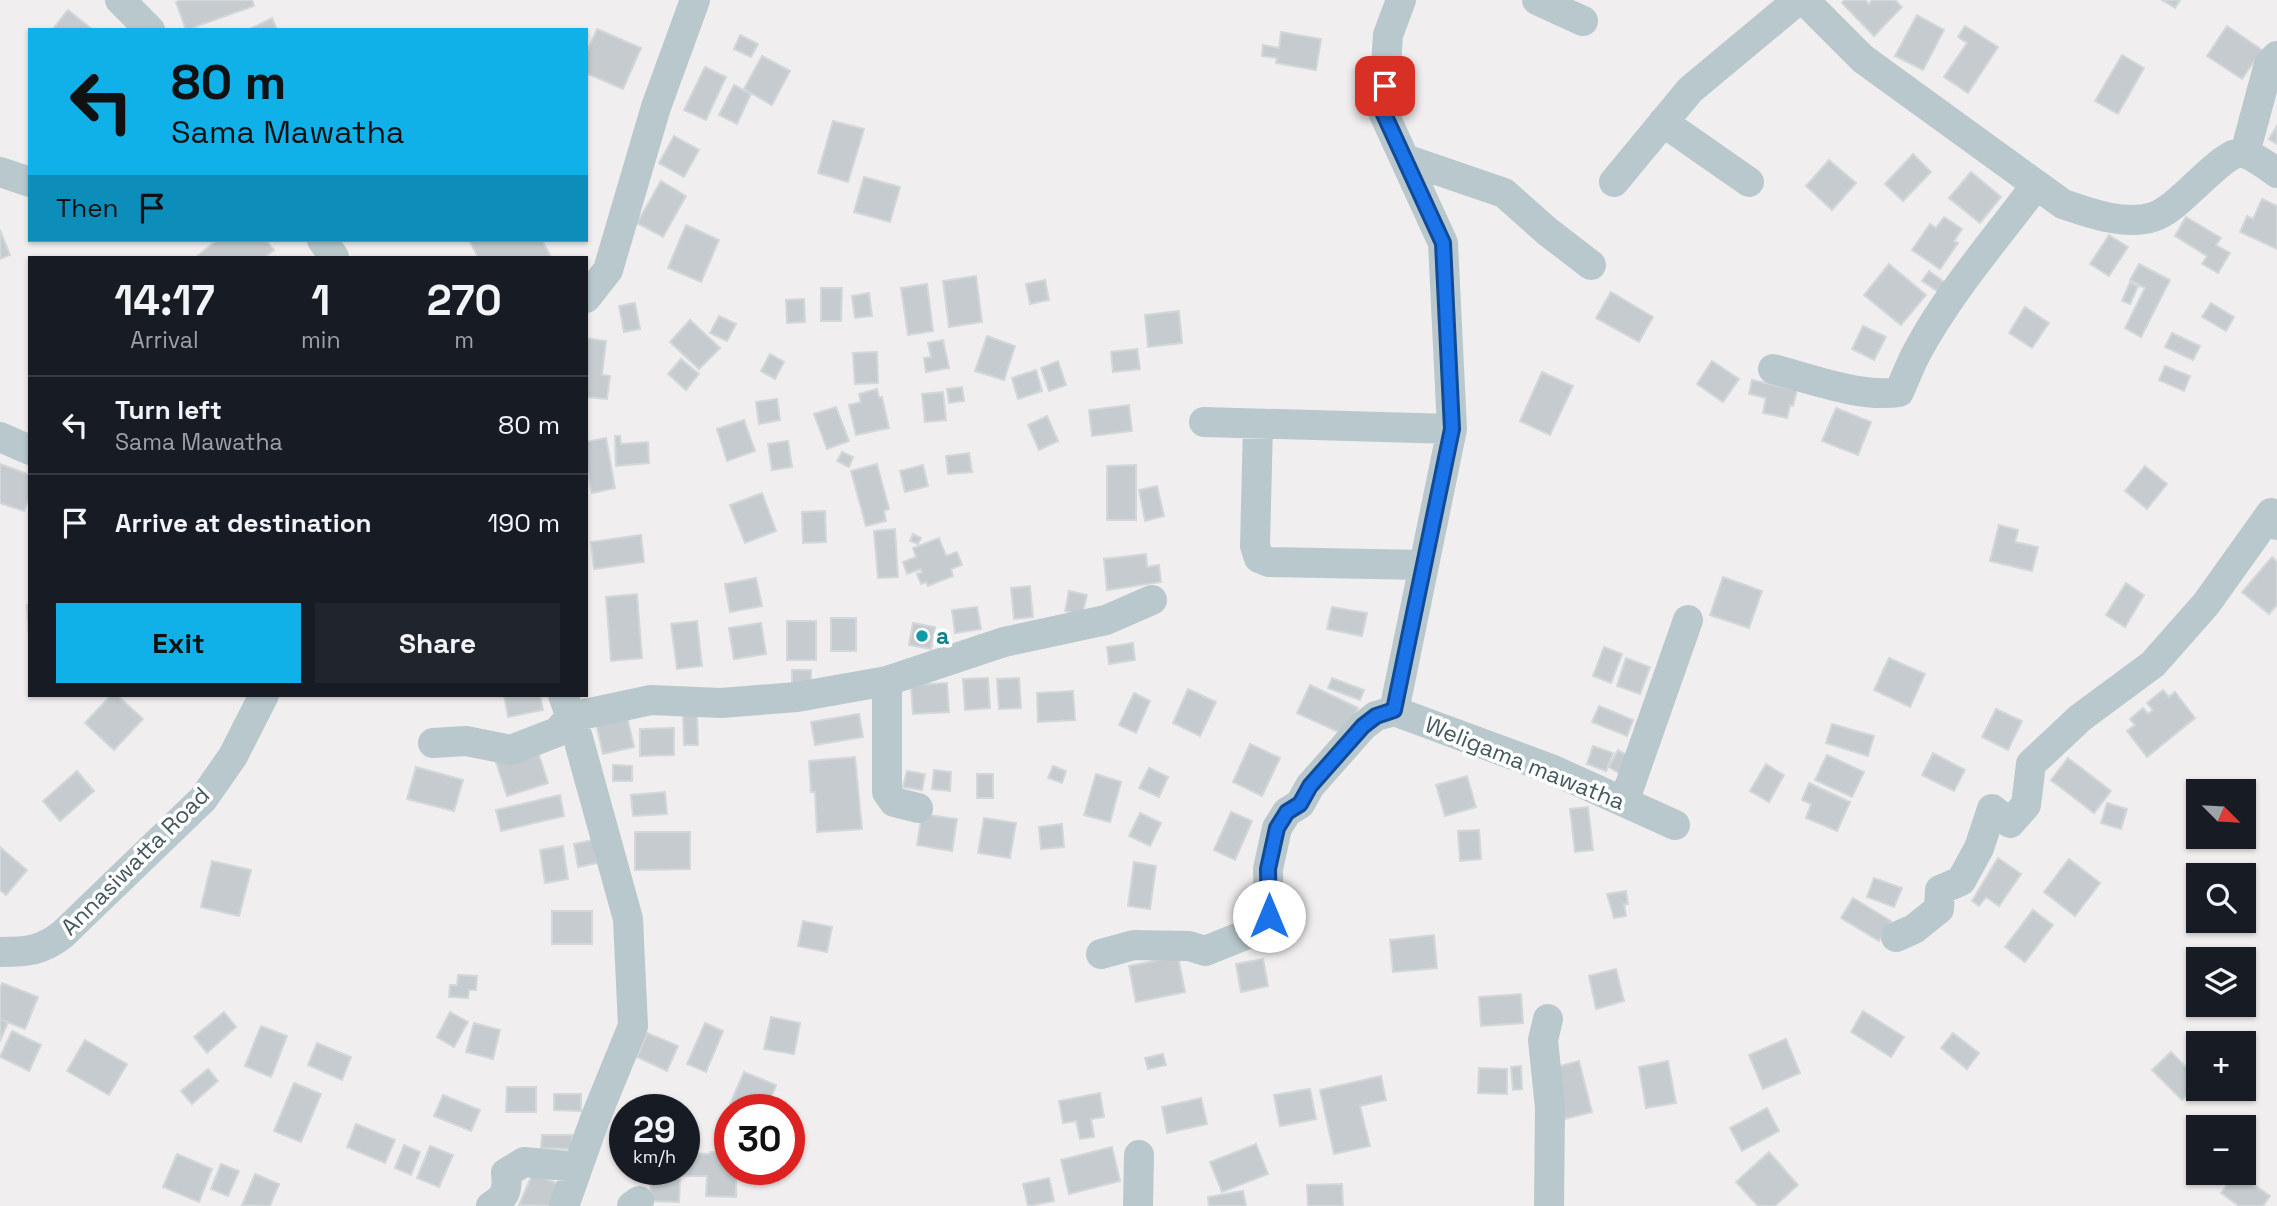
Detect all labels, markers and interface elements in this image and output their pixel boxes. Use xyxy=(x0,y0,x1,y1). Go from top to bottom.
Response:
text: 80 m xyxy=(171,51,286,113)
icon: left xyxy=(56,56,147,147)
pin xyxy=(1355,56,1415,116)
icon: arrive xyxy=(1366,67,1404,105)
text: Sama Mawatha xyxy=(171,112,404,152)
icon: arrive xyxy=(133,189,171,227)
text: Then xyxy=(56,191,119,225)
text: 14:17 xyxy=(114,274,215,327)
text: 1 xyxy=(311,274,330,327)
text: 270 xyxy=(427,274,502,327)
text: Arrival xyxy=(130,325,199,355)
text: min xyxy=(301,325,341,355)
text: m xyxy=(454,325,474,355)
text: Turn left xyxy=(115,393,222,427)
icon: left xyxy=(56,406,94,444)
text: 80 m xyxy=(498,408,560,442)
text: Sama Mawatha xyxy=(115,427,283,457)
icon: arrive xyxy=(56,504,94,542)
text: Arrive at destination xyxy=(115,506,372,540)
text: 190 m xyxy=(488,506,560,540)
button: Exit xyxy=(56,603,301,683)
button: Share xyxy=(315,603,560,683)
place label: a xyxy=(936,621,949,651)
marker: a xyxy=(914,628,930,644)
street label: Weligama mawatha xyxy=(1421,709,1629,817)
north arrow xyxy=(2186,779,2256,849)
map controls xyxy=(2186,779,2256,1185)
street label: Annasiwatta Road xyxy=(54,780,216,942)
button: search xyxy=(2186,863,2256,933)
position arrow xyxy=(1232,879,1306,953)
button: layers xyxy=(2186,947,2256,1017)
button: + xyxy=(2186,1031,2256,1101)
speed limit sign: 30 xyxy=(714,1094,805,1185)
text: 29 xyxy=(633,1108,676,1152)
button: − xyxy=(2186,1115,2256,1185)
text: km/h xyxy=(633,1145,676,1168)

